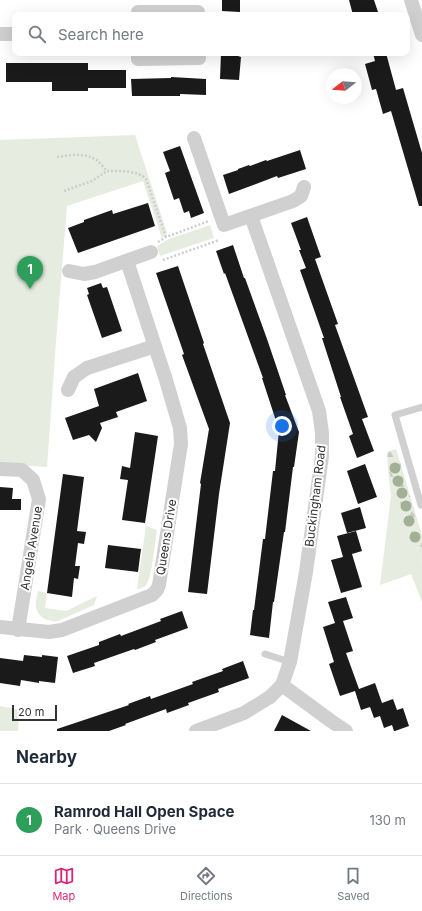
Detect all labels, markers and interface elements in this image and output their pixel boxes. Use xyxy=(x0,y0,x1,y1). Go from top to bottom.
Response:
search box xyxy=(12,12,410,56)
icon: search xyxy=(26,23,48,45)
text: Search here xyxy=(58,25,144,44)
north arrow xyxy=(326,68,362,104)
pin: 1 xyxy=(17,256,43,289)
your location xyxy=(272,416,292,436)
street label: Buckingham Road xyxy=(301,444,329,548)
street label: Queens Drive xyxy=(153,498,179,576)
street label: Angela Avenue xyxy=(17,505,45,591)
scale bar xyxy=(12,703,57,722)
text: 20 m xyxy=(18,705,44,719)
text: Nearby xyxy=(16,747,77,767)
text: Ramrod Hall Open Space xyxy=(54,802,234,821)
text: 1 xyxy=(26,812,32,828)
text: 130 m xyxy=(369,812,406,828)
text: Park · Queens Drive xyxy=(54,821,176,837)
tab: Map xyxy=(52,865,75,903)
tab: Directions xyxy=(180,865,233,903)
tab: Saved xyxy=(337,865,370,903)

